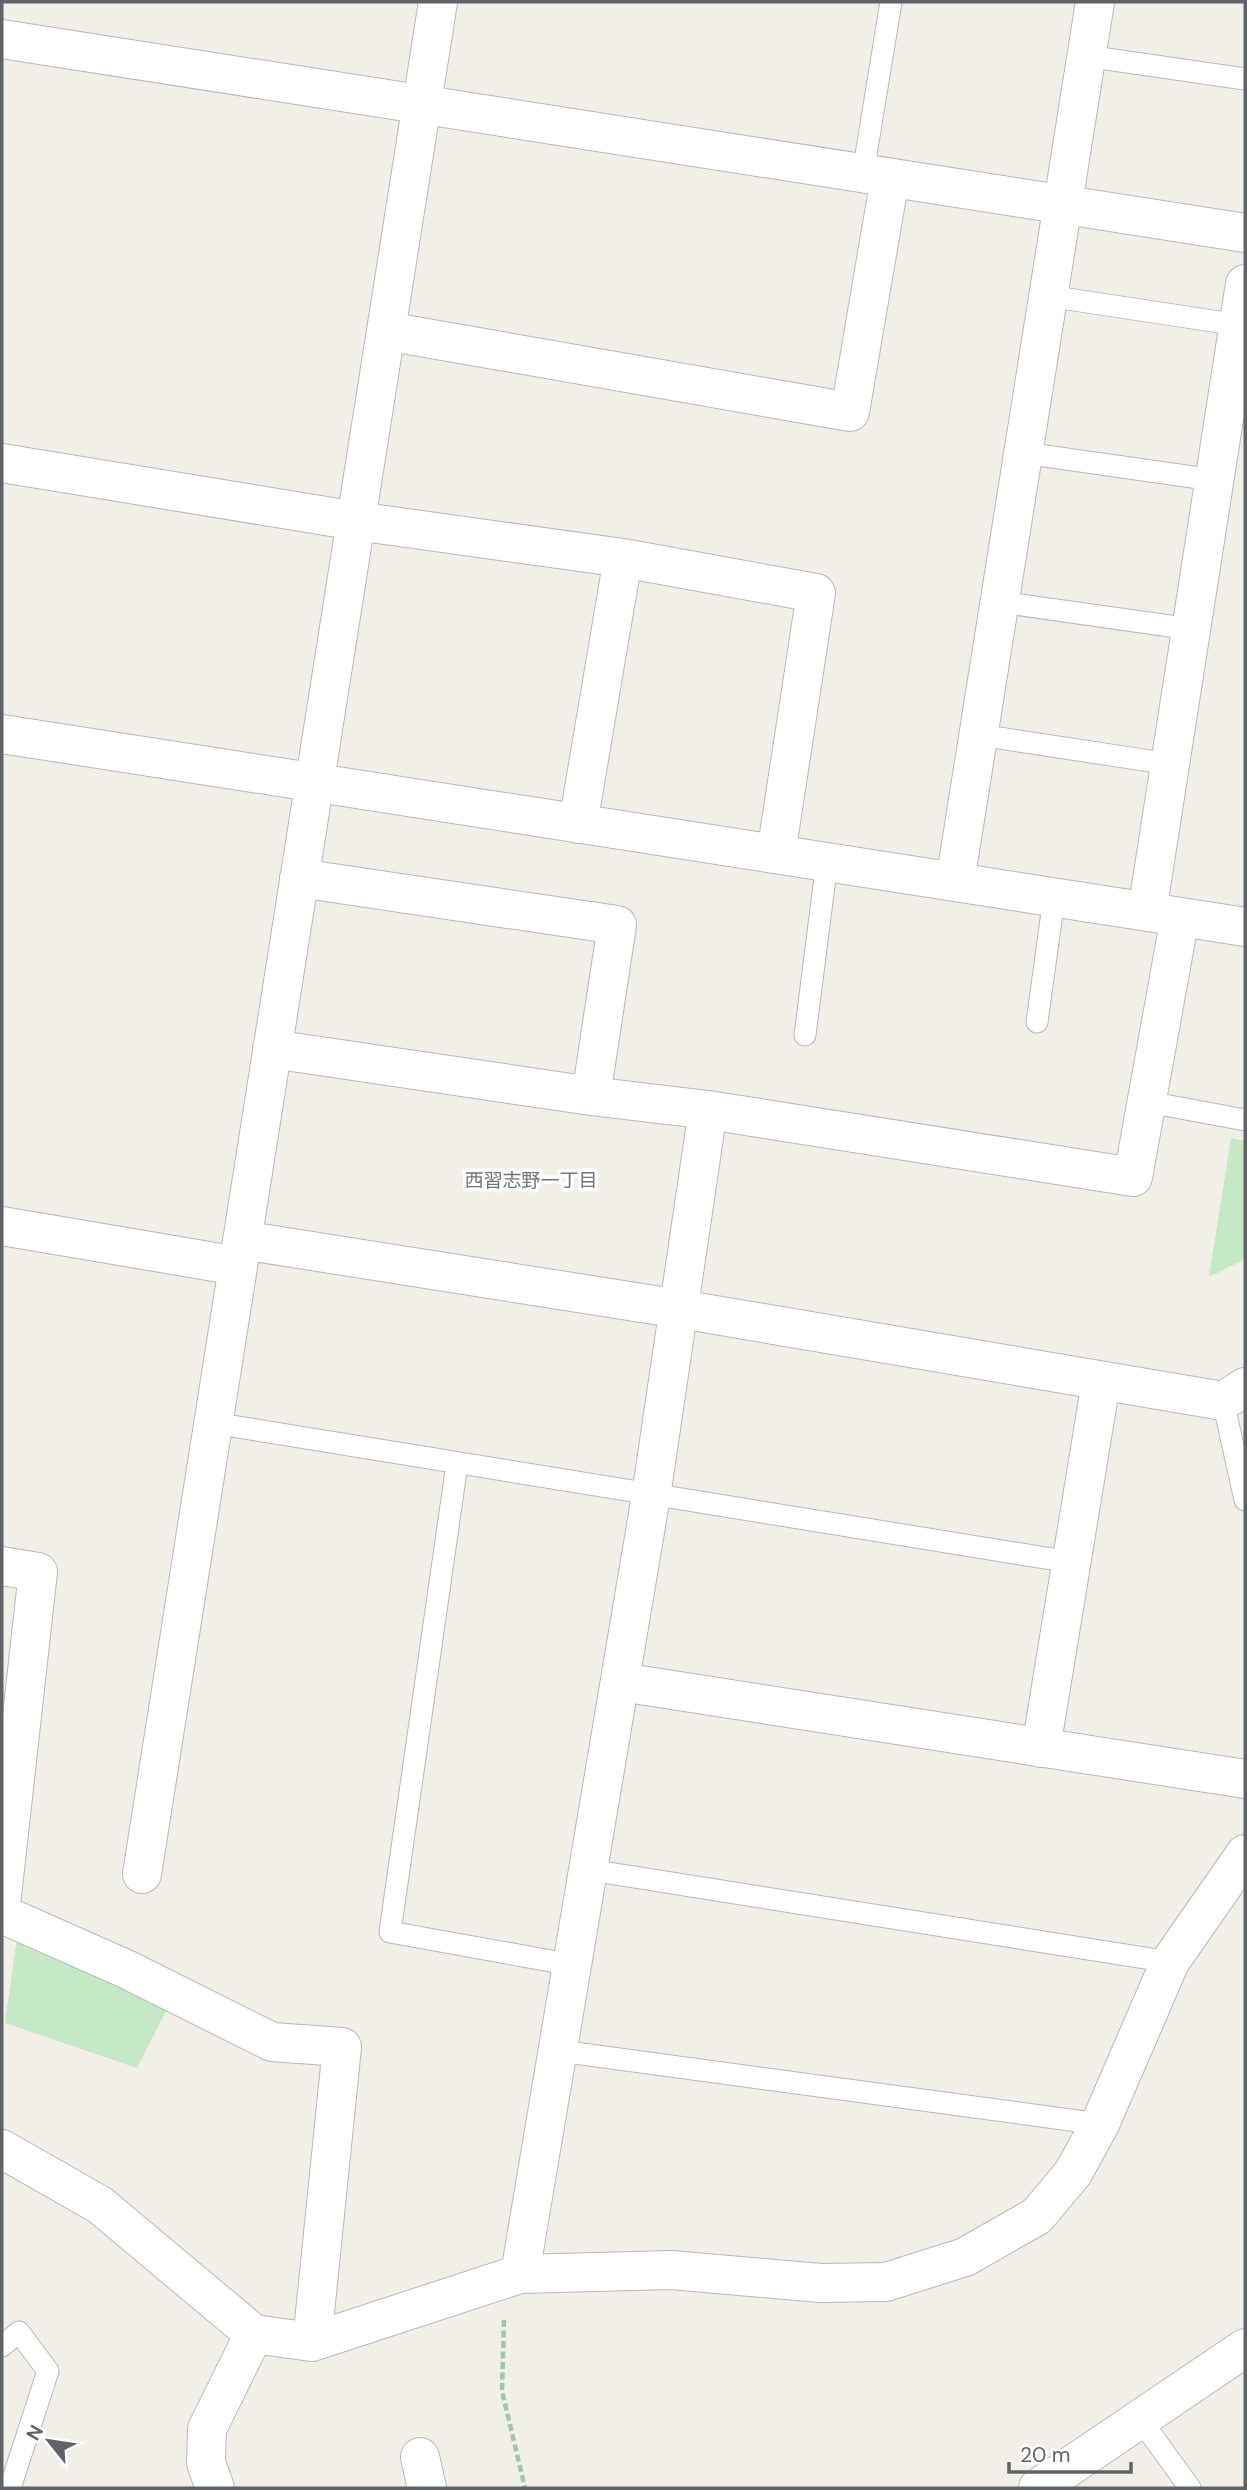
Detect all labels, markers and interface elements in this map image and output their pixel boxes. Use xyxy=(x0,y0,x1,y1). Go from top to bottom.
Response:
district label: 西習志野一丁目 xyxy=(464,1168,598,1193)
north arrow xyxy=(14,2406,84,2476)
text: N xyxy=(20,2420,49,2445)
scale bar xyxy=(1009,2430,1132,2474)
text: 20 m xyxy=(1020,2441,1071,2469)

